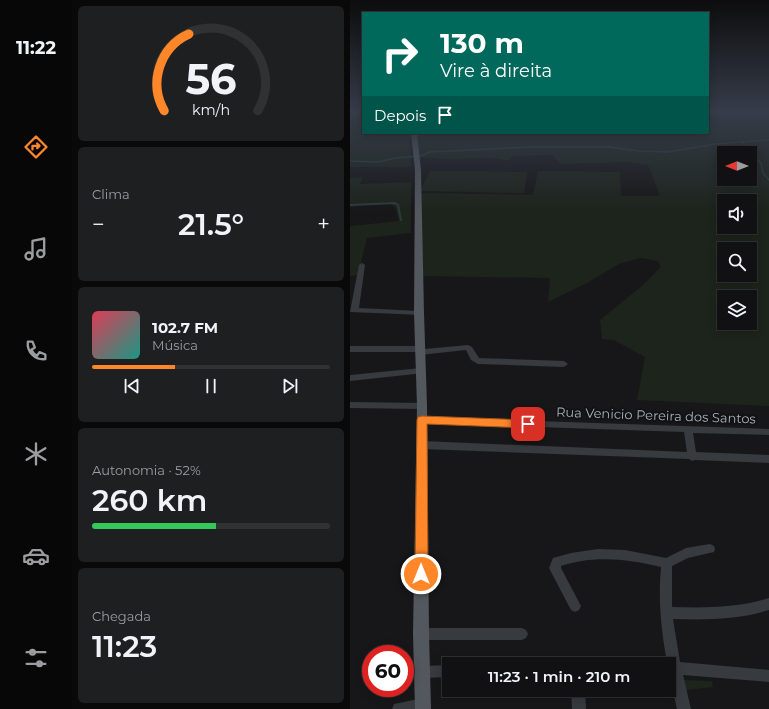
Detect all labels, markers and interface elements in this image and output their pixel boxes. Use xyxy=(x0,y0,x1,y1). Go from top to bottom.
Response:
text: 130 m xyxy=(440,26,524,60)
icon: right xyxy=(374,28,426,80)
text: 11:22 xyxy=(16,37,56,59)
text: 56 xyxy=(185,54,237,104)
text: Vire à direita xyxy=(440,60,552,82)
text: km/h xyxy=(192,101,230,119)
icon: arrive xyxy=(434,104,456,126)
text: Depois xyxy=(374,106,426,125)
icon: directions xyxy=(22,133,50,161)
north arrow xyxy=(717,146,757,186)
map controls xyxy=(717,146,757,330)
text: Clima xyxy=(92,186,130,202)
button: sound xyxy=(717,194,757,234)
text: 21.5° xyxy=(178,206,244,243)
text: − xyxy=(92,211,105,238)
text: + xyxy=(317,211,330,238)
icon: music xyxy=(22,235,50,263)
button: search xyxy=(717,242,757,282)
button: layers xyxy=(717,290,757,330)
text: 102.7 FM xyxy=(152,318,218,337)
icon: phone xyxy=(22,337,50,365)
text: Música xyxy=(152,337,198,353)
icon: previous xyxy=(121,375,143,397)
icon: pause xyxy=(200,375,222,397)
icon: next xyxy=(279,375,301,397)
street label: Rua Venicio Pereira dos Santos xyxy=(556,404,756,426)
pin xyxy=(511,407,545,441)
icon: arrive xyxy=(517,413,539,435)
icon: climate xyxy=(22,440,50,468)
text: Autonomia · 52% xyxy=(92,462,201,478)
text: 260 km xyxy=(92,482,207,519)
icon: car xyxy=(22,542,50,570)
position arrow xyxy=(400,553,442,595)
text: Chegada xyxy=(92,608,151,624)
text: 11:23 xyxy=(92,628,157,665)
icon: filters xyxy=(22,644,50,672)
speed limit sign: 60 xyxy=(362,645,414,697)
text: 11:23 · 1 min · 210 m xyxy=(488,667,630,686)

